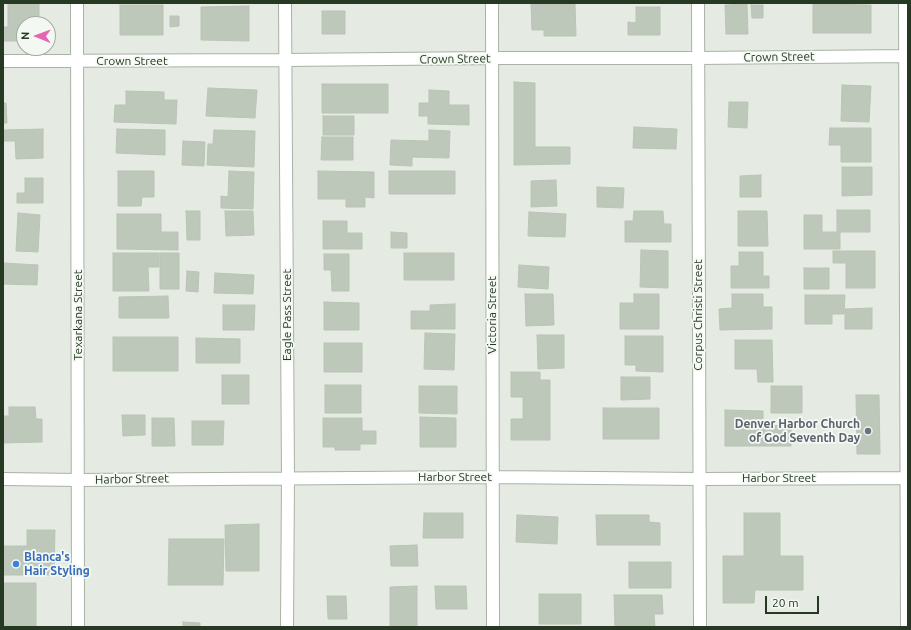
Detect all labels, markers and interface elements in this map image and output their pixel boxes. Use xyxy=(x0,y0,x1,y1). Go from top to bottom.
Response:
north arrow xyxy=(16,16,56,56)
text: N xyxy=(19,32,31,40)
street label: Crown Street xyxy=(743,49,815,65)
street label: Crown Street xyxy=(419,51,491,67)
street label: Crown Street xyxy=(96,54,168,68)
street label: Corpus Christi Street xyxy=(691,259,705,371)
street label: Eagle Pass Street xyxy=(280,269,294,361)
street label: Texarkana Street xyxy=(71,270,85,360)
street label: Victoria Street xyxy=(485,276,499,354)
place label: Denver Harbor Church of God Seventh Day xyxy=(735,417,860,445)
marker: Denver Harbor Church of God Seventh Day xyxy=(863,426,873,436)
street label: Harbor Street xyxy=(418,470,492,484)
street label: Harbor Street xyxy=(95,471,169,487)
street label: Harbor Street xyxy=(742,471,816,485)
place label: Blanca's Hair Styling xyxy=(24,550,90,578)
marker: Blanca's Hair Styling xyxy=(11,559,21,569)
scale bar xyxy=(767,588,821,614)
text: 20 m xyxy=(772,596,799,609)

